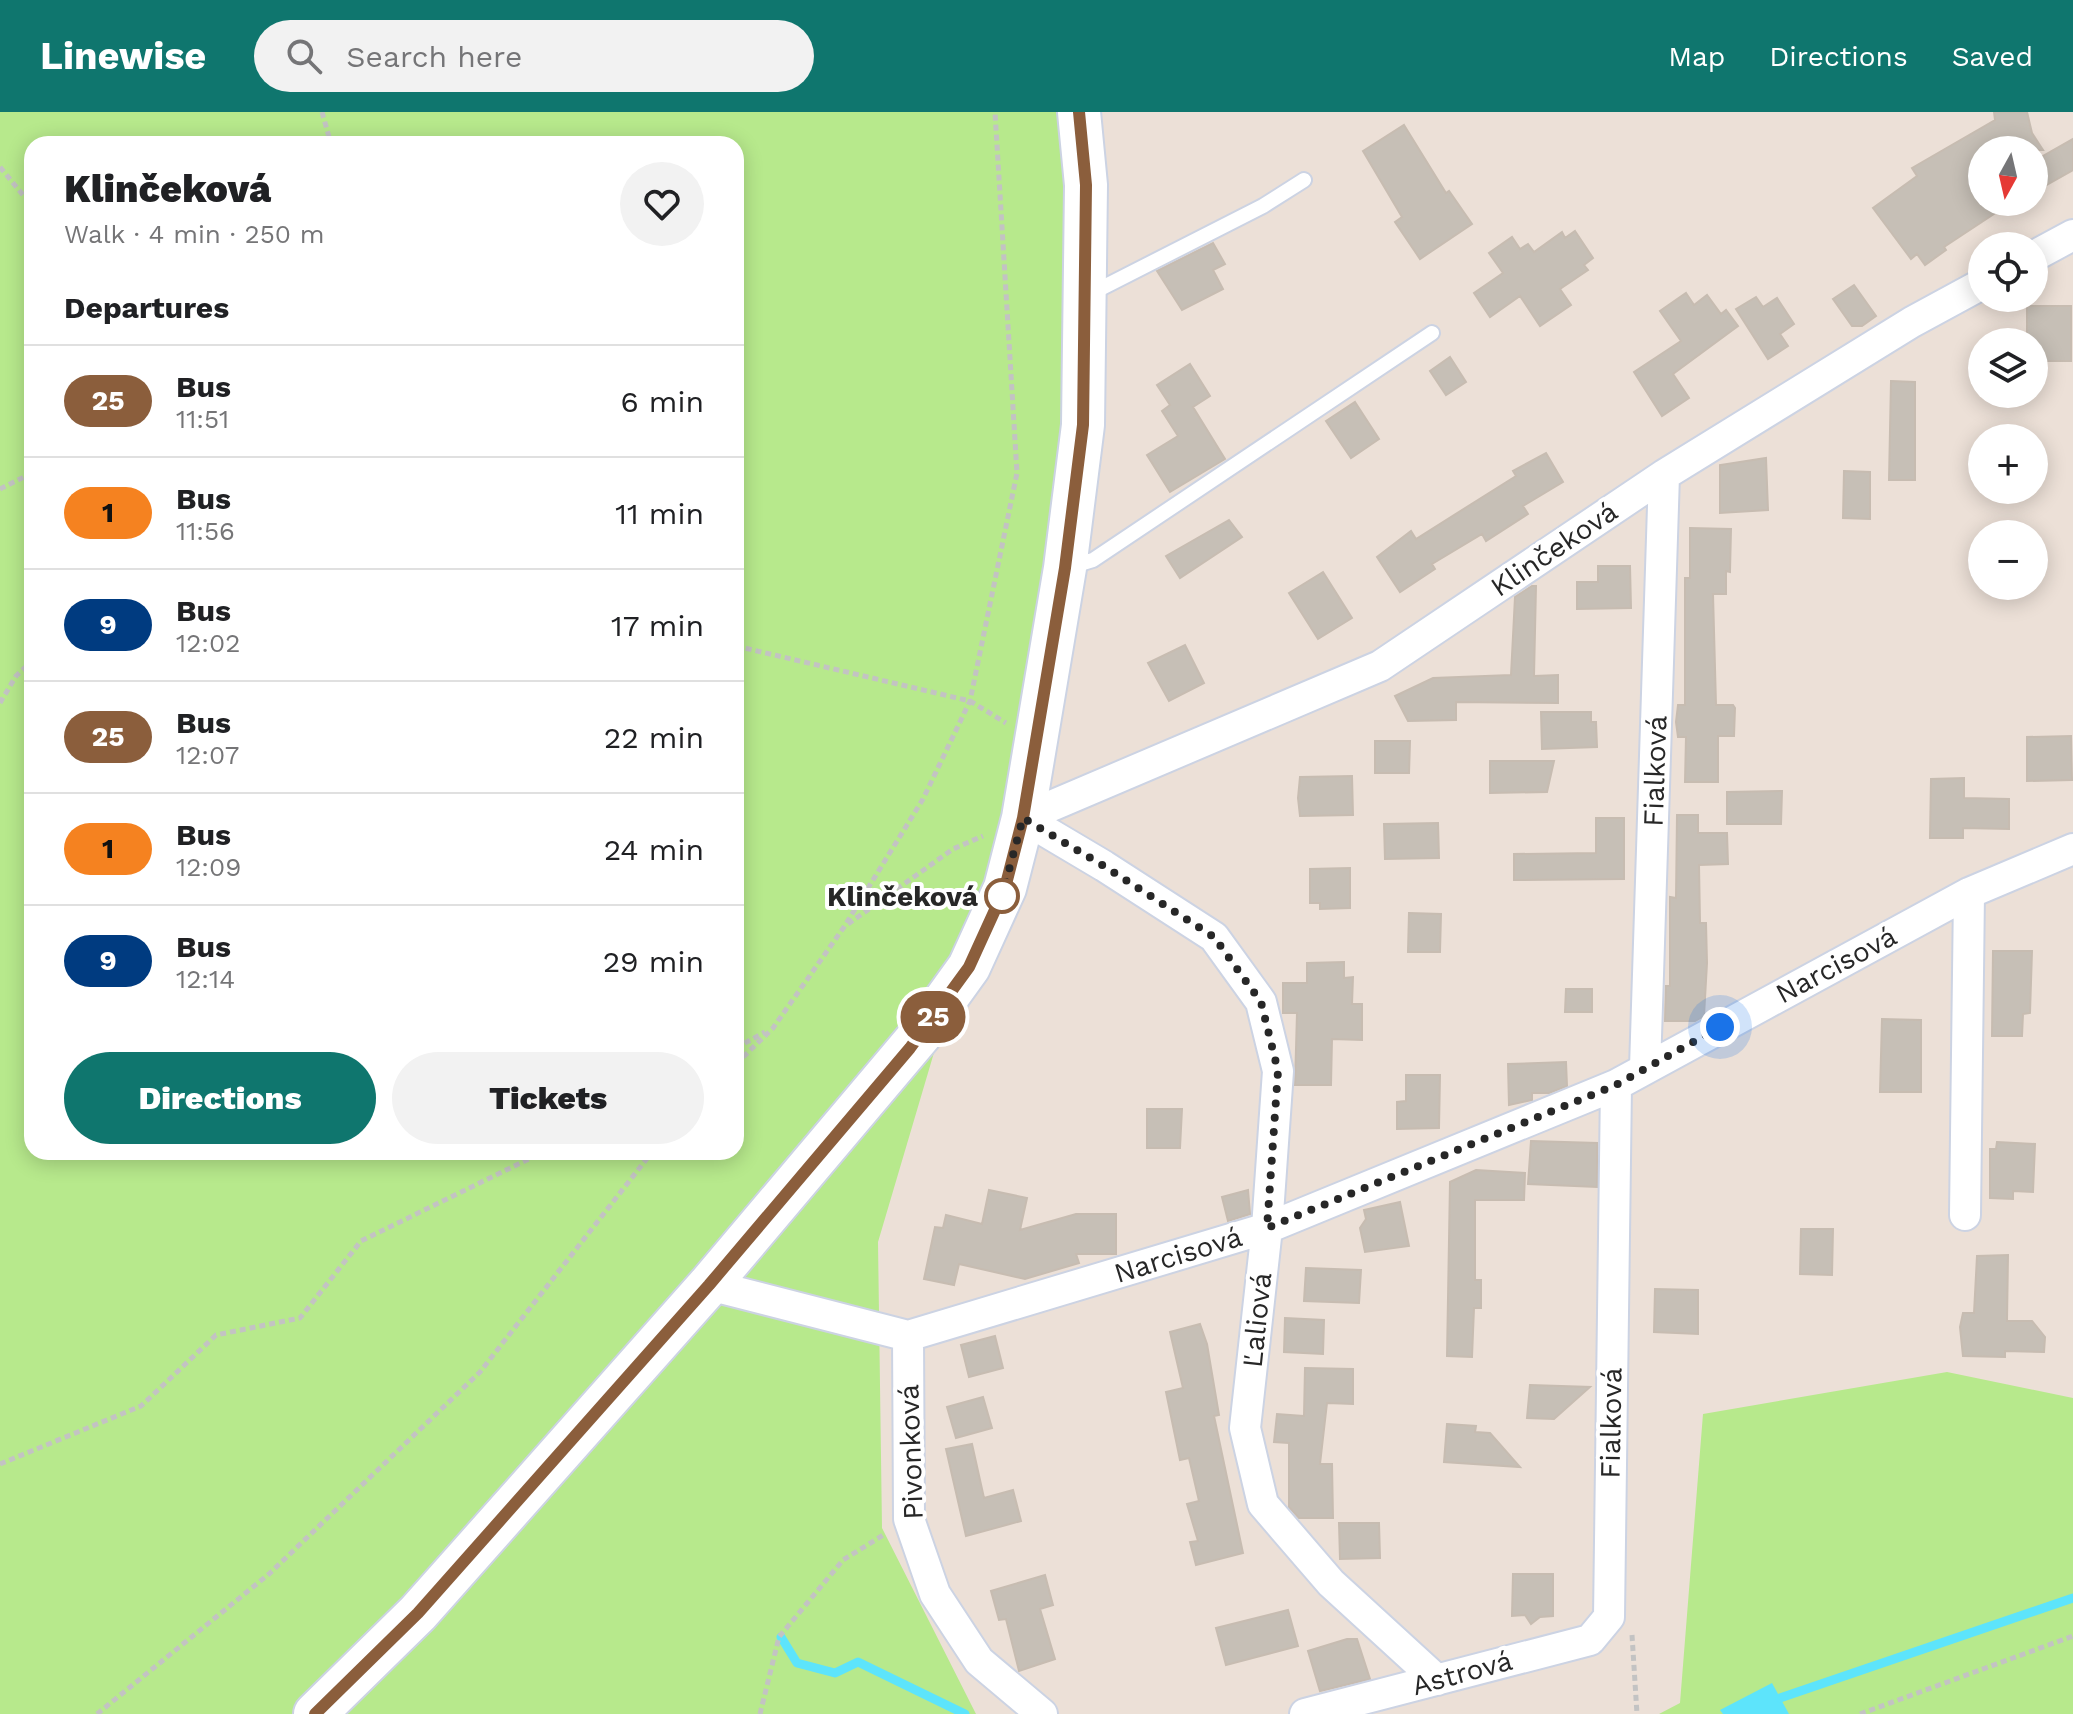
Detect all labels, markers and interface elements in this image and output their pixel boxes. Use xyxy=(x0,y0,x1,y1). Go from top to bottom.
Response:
search box xyxy=(254,20,814,92)
text: Linewise xyxy=(40,34,206,78)
icon: search xyxy=(282,34,326,78)
text: Search here xyxy=(346,39,522,74)
text: Map xyxy=(1668,40,1725,73)
text: Directions xyxy=(1769,40,1908,73)
text: Saved xyxy=(1952,40,2033,73)
north arrow xyxy=(1968,136,2048,216)
map controls xyxy=(1968,136,2048,600)
button: heart xyxy=(620,162,704,246)
text: Klinčeková xyxy=(64,167,271,211)
text: Walk · 4 min · 250 m xyxy=(64,219,325,249)
button: locate xyxy=(1968,232,2048,312)
text: Departures xyxy=(64,290,229,325)
button: layers xyxy=(1968,328,2048,408)
text: Bus xyxy=(176,369,231,404)
text: 25 xyxy=(91,384,125,417)
text: 6 min xyxy=(620,384,704,419)
text: 11:51 xyxy=(176,404,229,434)
button: + xyxy=(1968,424,2048,504)
text: Bus xyxy=(176,481,231,516)
street label: Klinčeková xyxy=(1484,494,1624,603)
text: 1 xyxy=(102,496,114,529)
text: 11 min xyxy=(615,496,704,531)
text: 11:56 xyxy=(176,516,235,546)
button: − xyxy=(1968,520,2048,600)
text: Bus xyxy=(176,593,231,628)
text: 9 xyxy=(99,608,117,641)
text: 17 min xyxy=(611,608,704,643)
text: 12:02 xyxy=(176,628,240,658)
text: Bus xyxy=(176,705,231,740)
street label: Fialková xyxy=(1637,715,1673,827)
text: 25 xyxy=(91,720,125,753)
text: 22 min xyxy=(604,720,704,755)
text: 12:07 xyxy=(176,740,239,770)
text: Bus xyxy=(176,817,231,852)
text: 1 xyxy=(102,832,114,865)
text: 24 min xyxy=(604,832,704,867)
text: 12:09 xyxy=(176,852,241,882)
marker: Klinčeková xyxy=(985,879,1019,913)
place label: Klinčeková xyxy=(827,880,979,913)
street label: Narcisová xyxy=(1770,919,1902,1011)
text: Bus xyxy=(176,929,231,964)
text: 9 xyxy=(99,944,117,977)
text: 29 min xyxy=(603,944,704,979)
text: 12:14 xyxy=(176,964,235,994)
line badge: 25 xyxy=(897,991,969,1043)
text: 25 xyxy=(916,1000,950,1033)
your location xyxy=(1700,1007,1740,1047)
button: Directions xyxy=(64,1052,376,1144)
button: Tickets xyxy=(392,1052,704,1144)
street label: Narcisová xyxy=(1110,1220,1246,1290)
street label: Ľaliová xyxy=(1236,1271,1278,1369)
street label: Fialková xyxy=(1594,1367,1628,1479)
street label: Pivonková xyxy=(892,1384,930,1520)
street label: Astrová xyxy=(1408,1644,1516,1702)

